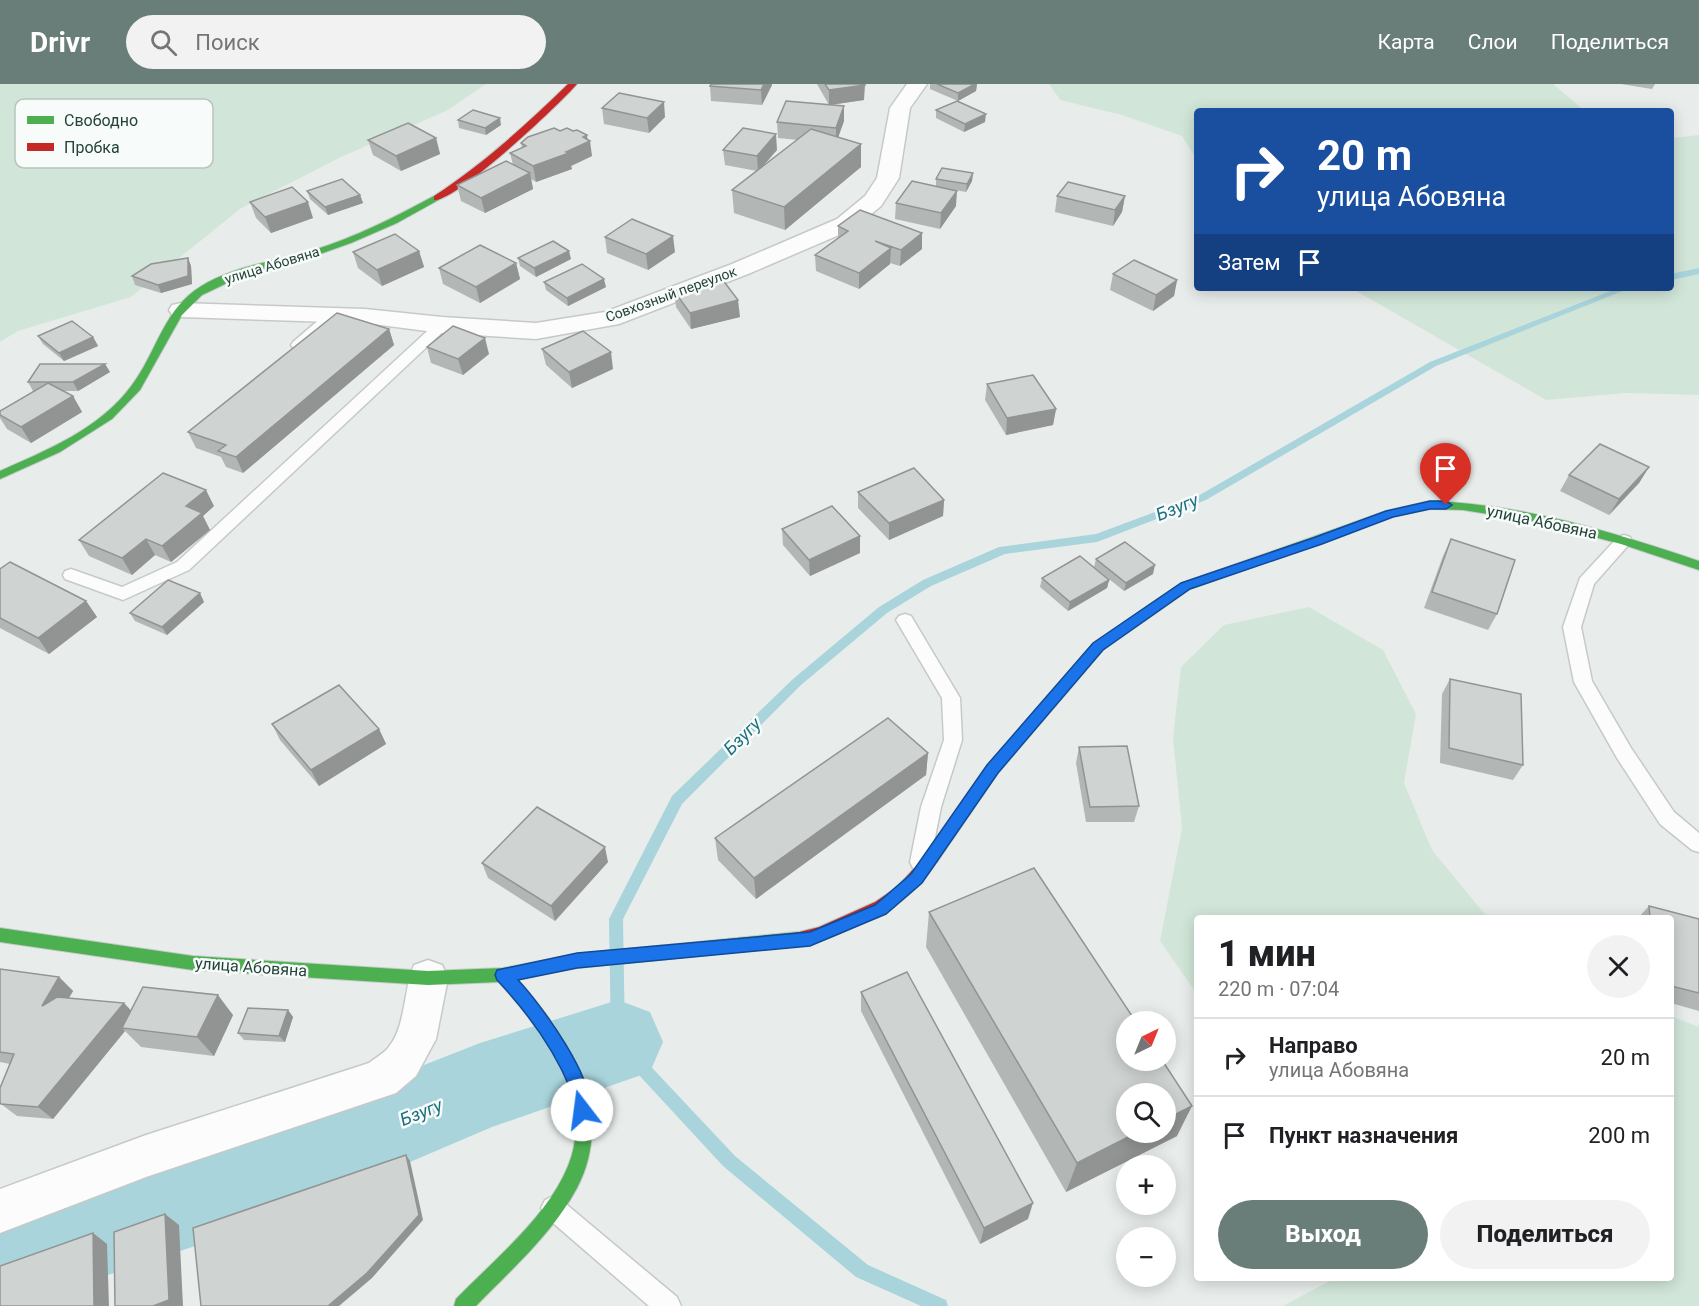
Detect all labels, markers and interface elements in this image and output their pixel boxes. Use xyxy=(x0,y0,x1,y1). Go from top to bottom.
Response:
search box xyxy=(126,15,546,69)
text: Drivr xyxy=(30,26,90,59)
icon: search xyxy=(147,26,180,59)
text: Поиск xyxy=(195,30,260,55)
text: Карта xyxy=(1378,30,1435,54)
text: Слои xyxy=(1468,30,1518,54)
text: Поделиться xyxy=(1551,30,1669,54)
legend xyxy=(15,99,213,168)
text: Свободно xyxy=(64,111,138,130)
text: 20 m xyxy=(1317,131,1412,180)
icon: right xyxy=(1218,132,1296,210)
text: Пробка xyxy=(64,138,120,157)
text: улица Абовяна xyxy=(1317,181,1506,213)
street label: улица Абовяна xyxy=(223,243,321,287)
icon: arrive xyxy=(1293,246,1326,279)
text: Затем xyxy=(1218,250,1281,275)
street label: Совхозный переулок xyxy=(603,263,739,325)
pin xyxy=(1420,443,1471,505)
icon: arrive xyxy=(1429,452,1462,485)
water label: Бзугу xyxy=(1153,489,1202,525)
street label: улица Абовяна xyxy=(1485,501,1599,543)
water label: Бзугу xyxy=(719,713,765,759)
text: 1 мин xyxy=(1218,933,1316,975)
button: close xyxy=(1587,935,1650,998)
street label: улица Абовяна xyxy=(194,954,308,980)
text: 220 m · 07:04 xyxy=(1218,977,1339,1001)
north arrow xyxy=(1116,1011,1176,1071)
map controls xyxy=(1116,1011,1176,1287)
text: Направо xyxy=(1269,1033,1358,1058)
icon: right xyxy=(1218,1041,1251,1074)
text: 20 m xyxy=(1601,1045,1650,1070)
text: улица Абовяна xyxy=(1269,1058,1409,1082)
position arrow xyxy=(550,1078,614,1142)
button: search xyxy=(1116,1083,1176,1143)
water label: Бзугу xyxy=(397,1094,446,1130)
icon: arrive xyxy=(1218,1119,1251,1152)
text: Пункт назначения xyxy=(1269,1123,1458,1148)
text: 200 m xyxy=(1588,1123,1650,1148)
button: + xyxy=(1116,1155,1176,1215)
button: Выход xyxy=(1218,1200,1428,1269)
button: Поделиться xyxy=(1440,1200,1650,1269)
button: − xyxy=(1116,1227,1176,1287)

